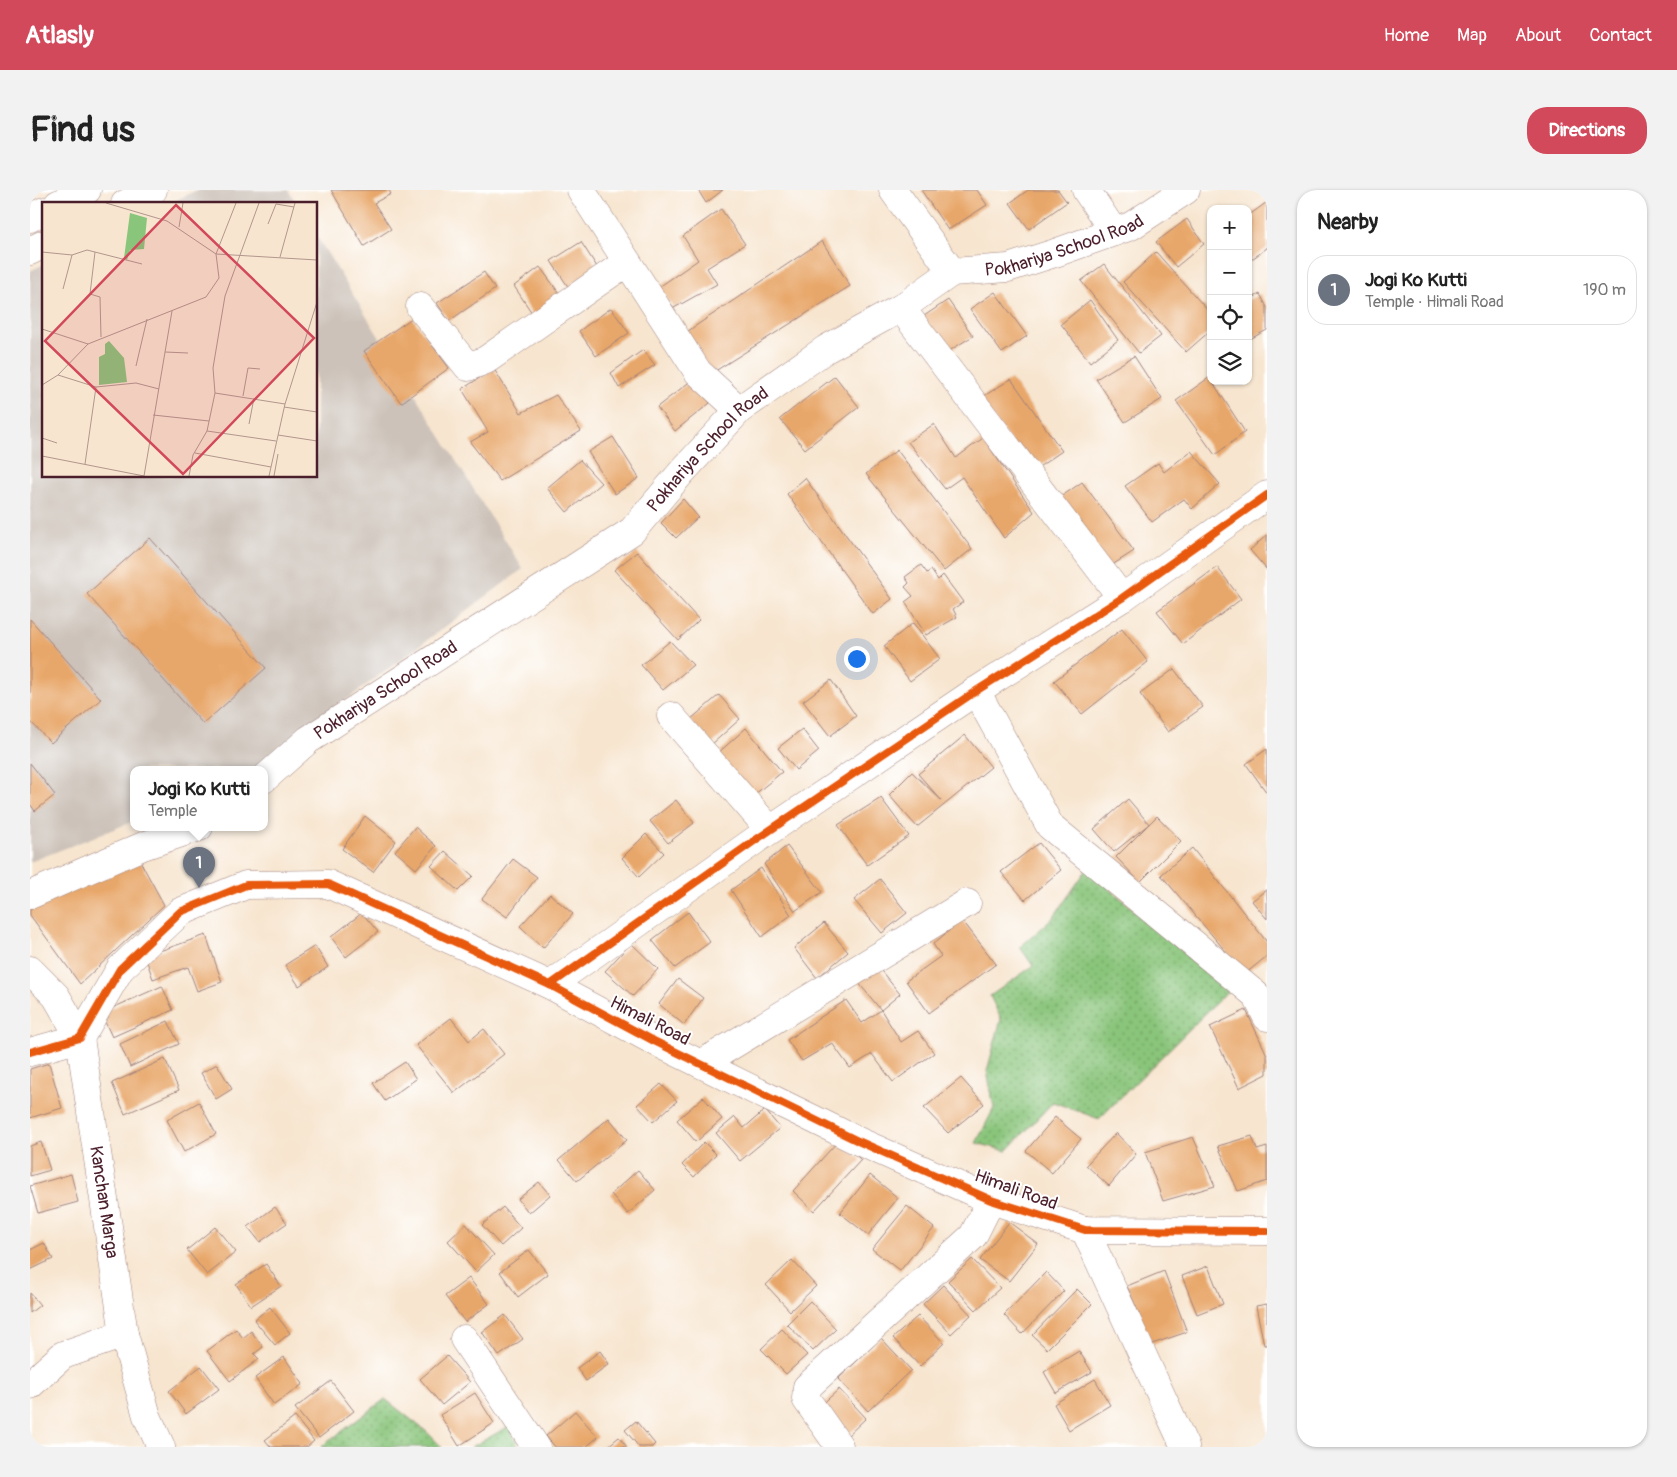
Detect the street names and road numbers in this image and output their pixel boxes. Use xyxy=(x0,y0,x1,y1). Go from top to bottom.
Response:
street label: Pokhariya School Road xyxy=(984,209,1148,281)
street label: Pokhariya School Road xyxy=(642,381,773,517)
street label: Pokhariya School Road xyxy=(309,635,462,745)
street label: Himali Road xyxy=(606,991,694,1051)
street label: Kanchan Marga xyxy=(85,1144,124,1260)
street label: Himali Road xyxy=(971,1164,1061,1216)

